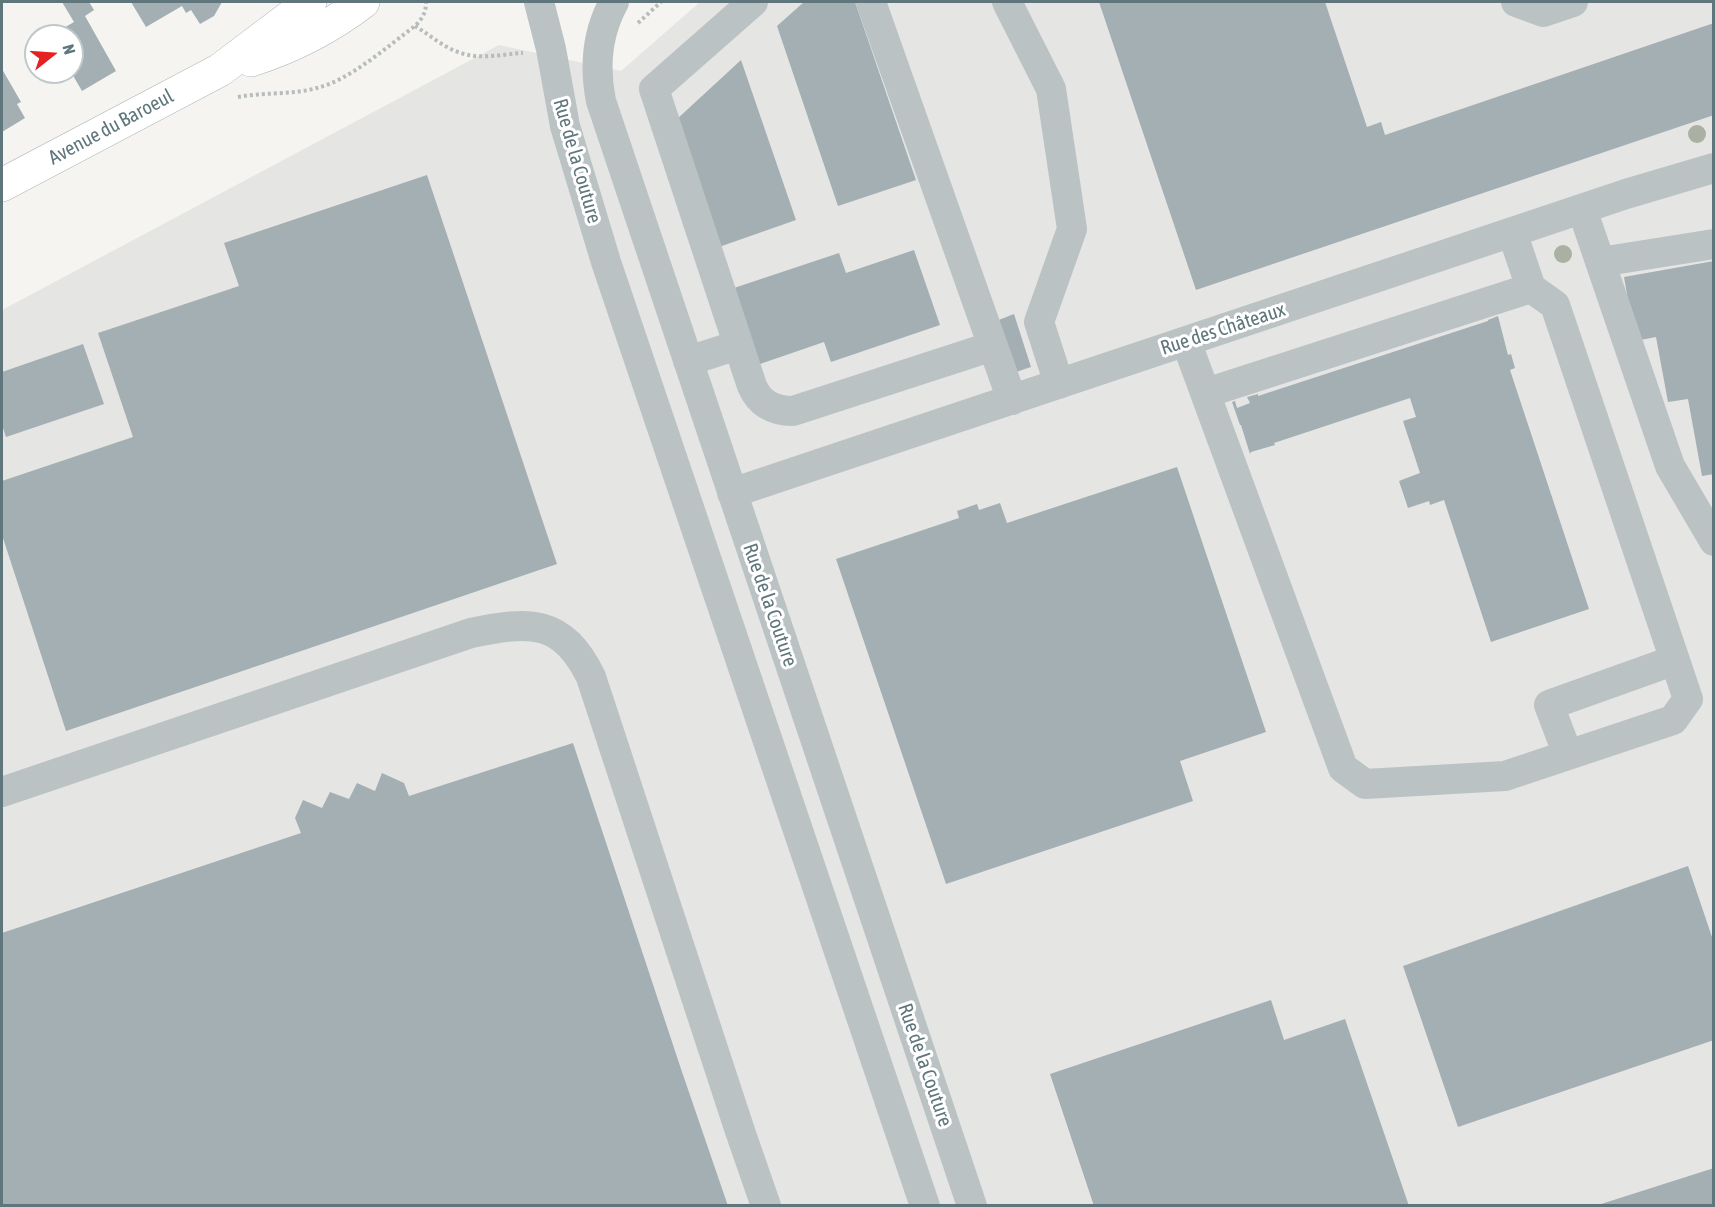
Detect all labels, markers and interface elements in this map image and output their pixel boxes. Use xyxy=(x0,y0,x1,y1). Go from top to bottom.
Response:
north arrow xyxy=(24,24,84,84)
text: N xyxy=(59,42,79,56)
street label: Avenue du Baroeul xyxy=(44,84,178,170)
street label: Rue de la Couture xyxy=(548,96,606,226)
street label: Rue des Châteaux xyxy=(1158,298,1288,360)
street label: Rue de la Couture xyxy=(738,540,802,670)
street label: Rue de la Couture xyxy=(893,1000,957,1130)

